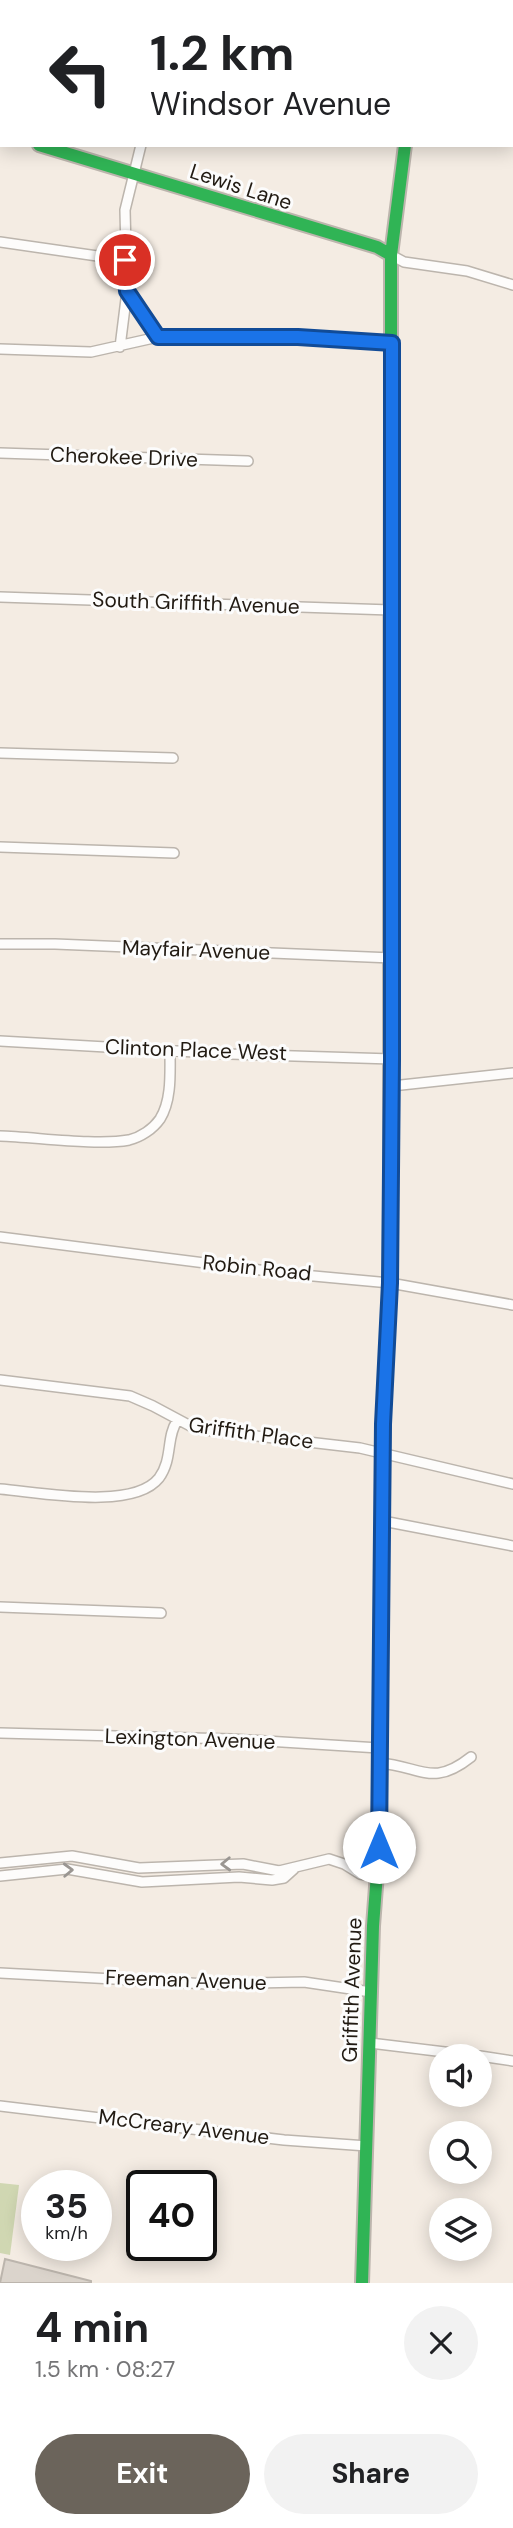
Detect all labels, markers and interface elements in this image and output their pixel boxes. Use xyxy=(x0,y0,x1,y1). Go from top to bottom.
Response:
text: 1.2 km xyxy=(150,21,294,85)
icon: left xyxy=(35,28,126,119)
text: Windsor Avenue xyxy=(150,83,391,125)
street label: Lewis Lane xyxy=(186,157,296,217)
pin xyxy=(95,230,155,290)
icon: arrive xyxy=(106,241,144,279)
street label: Cherokee Drive xyxy=(50,440,198,474)
street label: South Griffith Avenue xyxy=(92,585,300,621)
street label: Mayfair Avenue xyxy=(121,933,271,967)
street label: Clinton Place West xyxy=(104,1033,288,1067)
street label: Robin Road xyxy=(201,1248,313,1288)
street label: Griffith Place xyxy=(187,1410,315,1456)
street label: Lexington Avenue xyxy=(104,1722,276,1756)
position arrow xyxy=(342,1810,416,1884)
one-way arrow xyxy=(220,1857,231,1872)
one-way arrow xyxy=(63,1862,74,1877)
street label: Griffith Avenue xyxy=(335,1917,369,2063)
street label: Freeman Avenue xyxy=(105,1963,267,1997)
map controls xyxy=(429,2044,492,2261)
button: sound xyxy=(429,2044,492,2107)
street label: McCreary Avenue xyxy=(97,2103,271,2151)
button: search xyxy=(429,2121,492,2184)
speed limit sign: 40 xyxy=(126,2170,217,2261)
text: 35 xyxy=(45,2183,88,2229)
button: layers xyxy=(429,2198,492,2261)
text: km/h xyxy=(45,2221,88,2245)
text: 4 min xyxy=(35,2300,149,2355)
button: close xyxy=(404,2306,478,2380)
text: 1.5 km · 08:27 xyxy=(35,2354,175,2384)
button: Exit xyxy=(35,2434,250,2514)
button: Share xyxy=(264,2434,478,2514)

